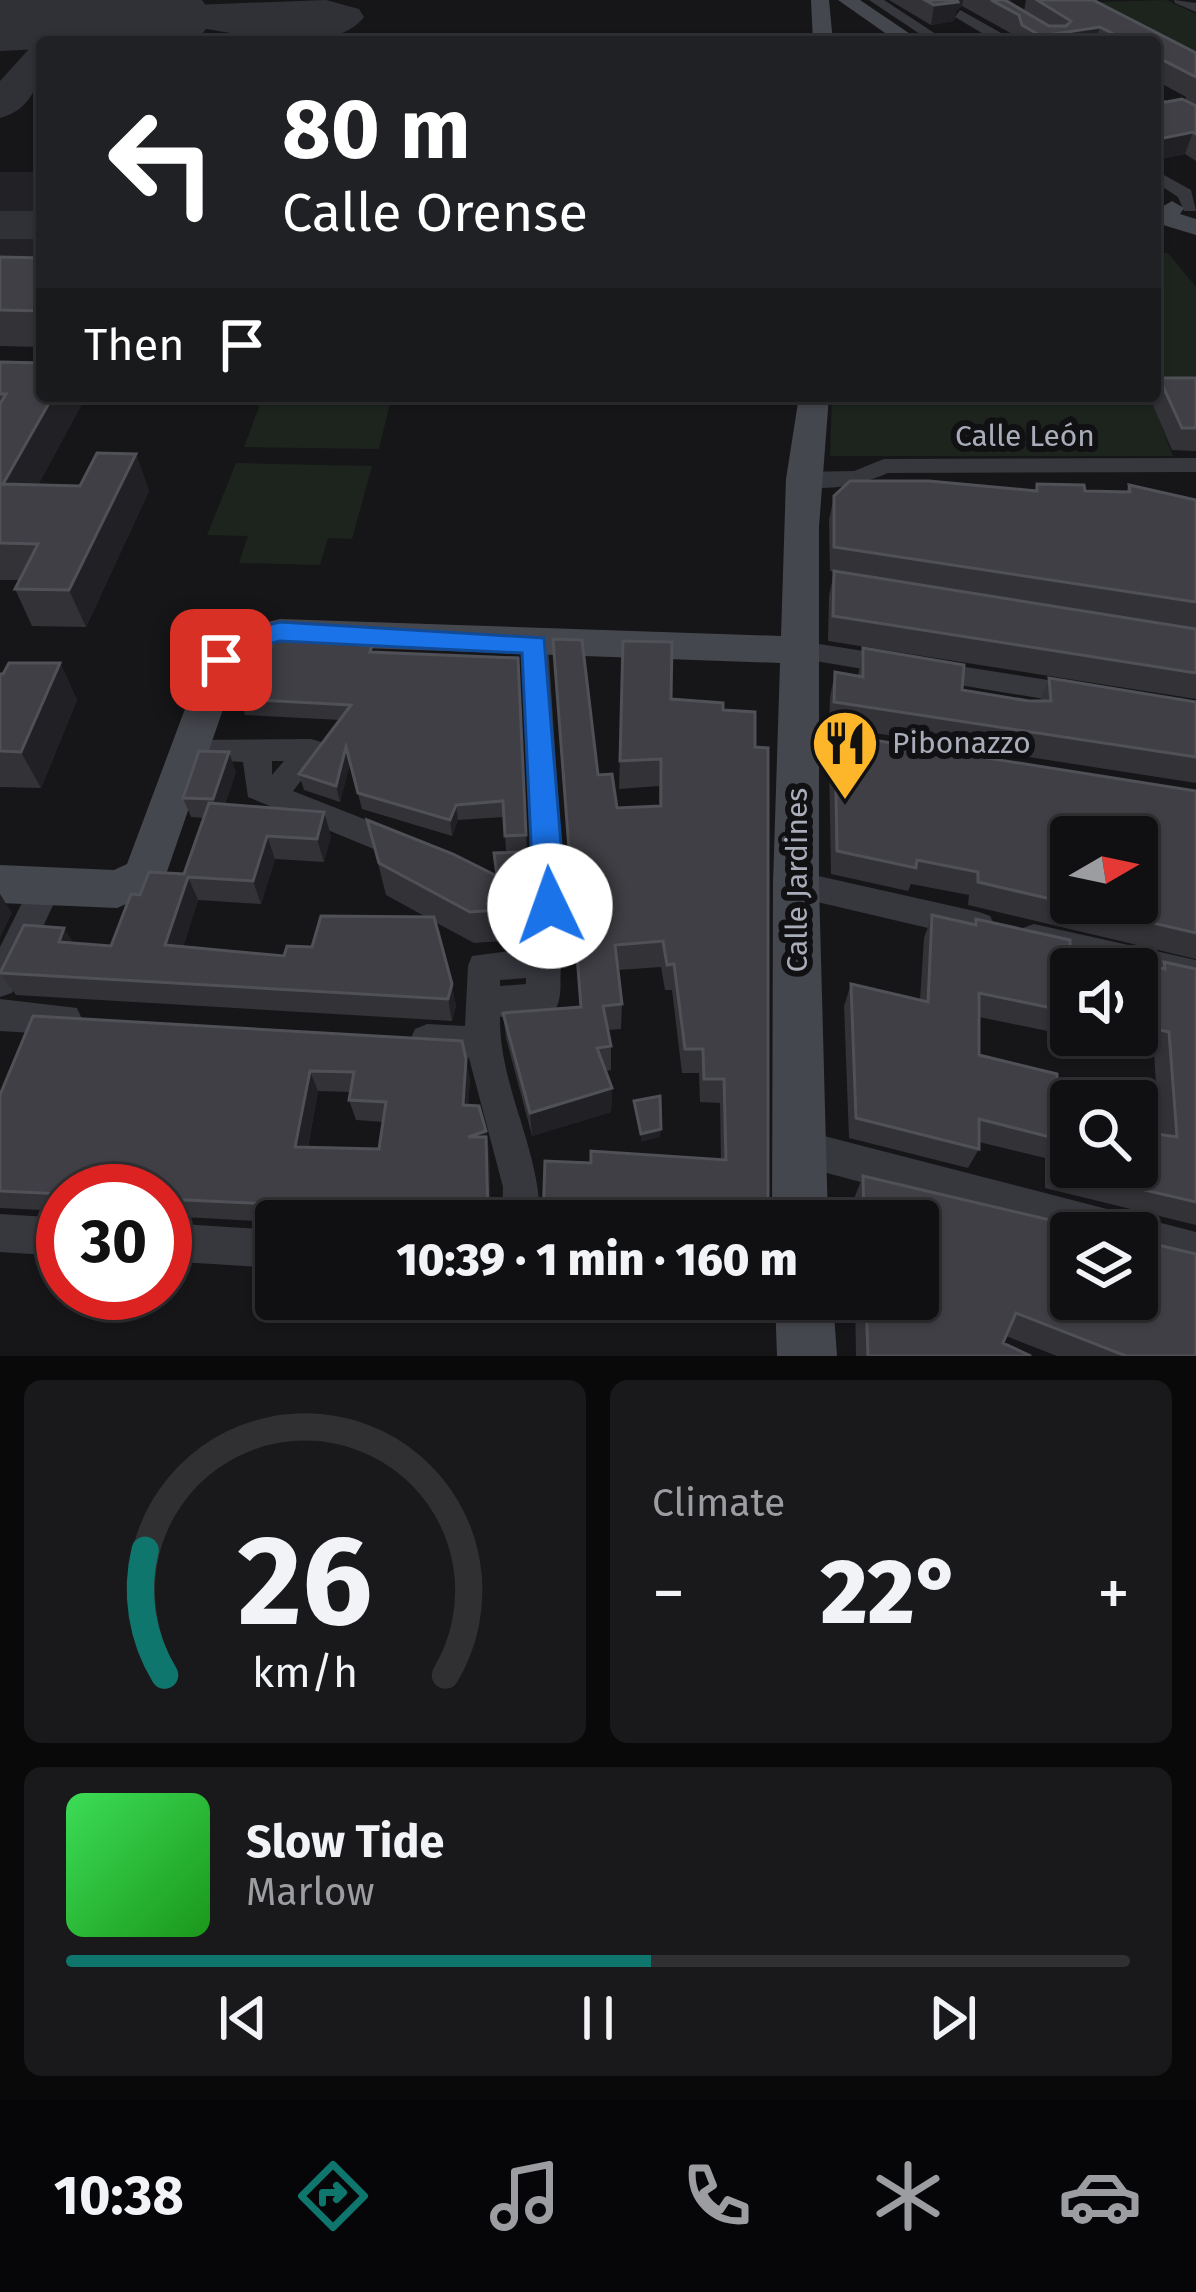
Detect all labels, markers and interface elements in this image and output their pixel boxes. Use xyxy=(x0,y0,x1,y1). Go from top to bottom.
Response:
text: 80 m xyxy=(282,79,471,180)
icon: left xyxy=(84,84,240,240)
text: Calle Orense xyxy=(282,181,588,245)
icon: arrive xyxy=(209,312,275,378)
text: Then xyxy=(84,318,185,372)
street label: Calle León xyxy=(955,418,1095,454)
pin xyxy=(170,609,272,711)
icon: arrive xyxy=(188,627,254,693)
restaurant icon: Pibonazzo xyxy=(810,708,880,802)
place label: Pibonazzo xyxy=(892,725,1031,761)
street label: Calle Jardines xyxy=(779,788,815,972)
north arrow xyxy=(1050,816,1158,924)
map controls xyxy=(1050,816,1158,1320)
position arrow xyxy=(487,843,613,969)
button: sound xyxy=(1050,948,1158,1056)
button: search xyxy=(1050,1080,1158,1188)
speed limit sign: 30 xyxy=(36,1164,192,1320)
button: layers xyxy=(1050,1212,1158,1320)
text: 10:39 · 1 min · 160 m xyxy=(396,1233,798,1287)
text: Climate xyxy=(652,1480,785,1526)
text: 26 xyxy=(238,1507,372,1657)
text: 22° xyxy=(821,1539,962,1647)
text: − xyxy=(652,1554,685,1633)
text: + xyxy=(1097,1554,1130,1633)
text: km/h xyxy=(252,1646,358,1697)
text: Slow Tide xyxy=(246,1815,444,1869)
text: Marlow xyxy=(246,1869,375,1915)
icon: previous xyxy=(210,1985,276,2051)
icon: pause xyxy=(565,1985,631,2051)
icon: next xyxy=(920,1985,986,2051)
icon: directions xyxy=(291,2154,375,2238)
icon: music xyxy=(483,2154,567,2238)
icon: phone xyxy=(675,2154,759,2238)
icon: climate xyxy=(866,2154,950,2238)
icon: car xyxy=(1058,2154,1142,2238)
text: 10:38 xyxy=(54,2164,184,2228)

